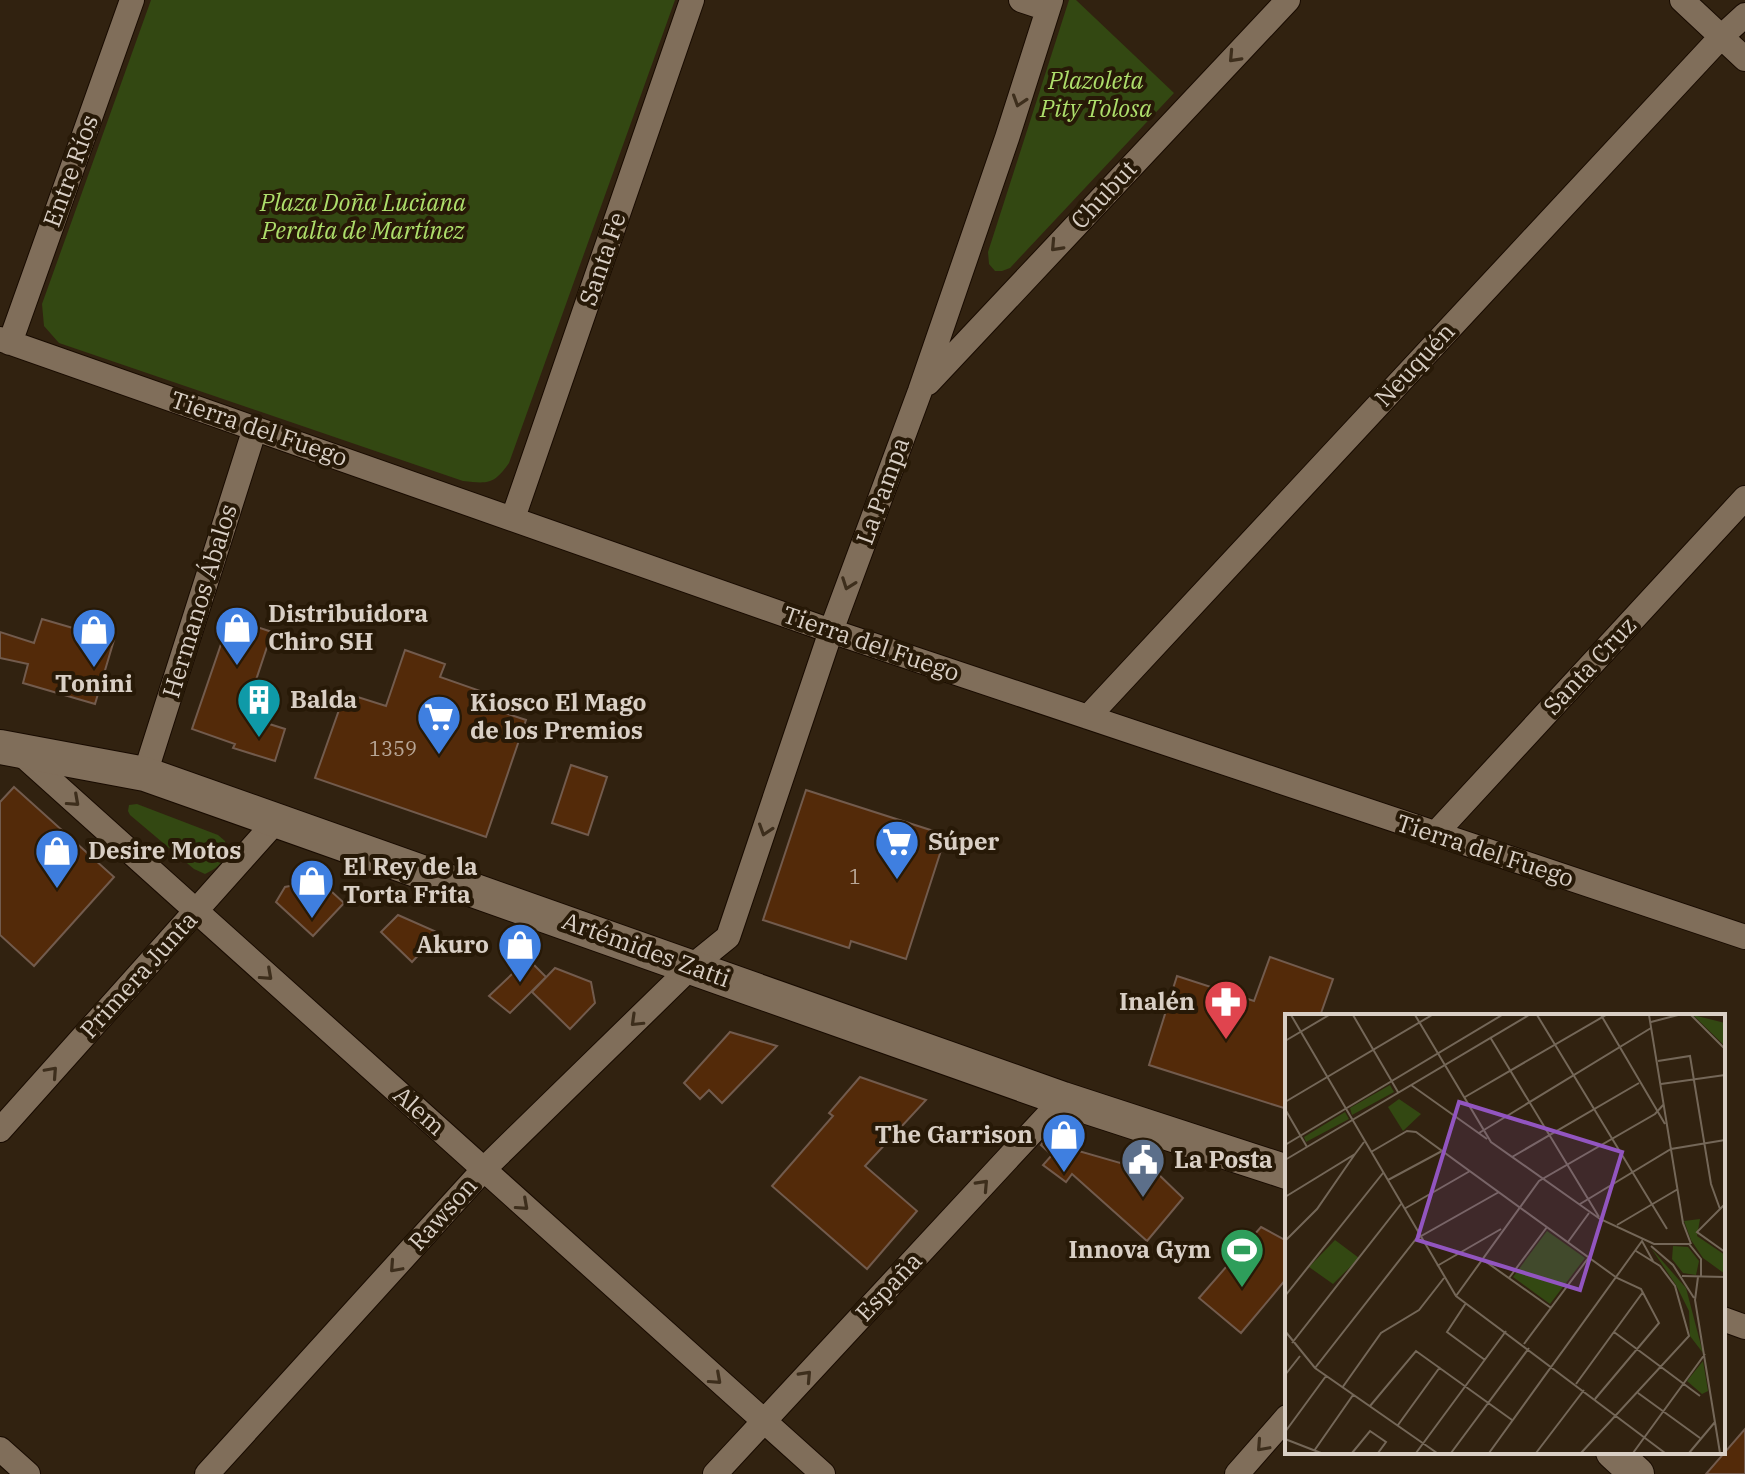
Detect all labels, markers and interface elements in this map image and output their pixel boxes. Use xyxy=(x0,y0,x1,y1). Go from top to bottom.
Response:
one-way arrow xyxy=(1229,48,1244,62)
park label: Plazoleta Pity Tolosa xyxy=(1039,64,1152,124)
one-way arrow xyxy=(1012,93,1028,107)
street label: Entre Ríos xyxy=(35,110,105,231)
street label: Chubut xyxy=(1063,153,1143,236)
park label: Plaza Doña Luciana Peralta de Martínez xyxy=(259,186,466,246)
street label: Santa Fe xyxy=(571,208,633,310)
one-way arrow xyxy=(1051,237,1066,251)
street label: Neuquén xyxy=(1367,315,1461,413)
street label: Tierra del Fuego xyxy=(167,383,352,473)
street label: La Pampa xyxy=(848,433,916,549)
street label: Hermanos Ábalos xyxy=(154,500,244,702)
one-way arrow xyxy=(841,576,858,590)
place label: Distribuidora Chiro SH xyxy=(268,597,429,657)
street label: Tierra del Fuego xyxy=(779,598,964,688)
shop icon: Distribuidora Chiro SH xyxy=(213,604,261,667)
shop icon: Tonini xyxy=(70,606,118,669)
street label: Santa Cruz xyxy=(1536,609,1643,721)
place label: Tonini xyxy=(55,667,133,699)
building icon: Balda xyxy=(235,676,283,739)
place label: Balda xyxy=(290,683,358,715)
place label: Kiosco El Mago de los Premios xyxy=(470,686,647,746)
supermarket icon: Kiosco El Mago de los Premios xyxy=(415,693,463,756)
house number: 1359 xyxy=(369,735,417,762)
one-way arrow xyxy=(64,791,79,806)
street label: Tierra del Fuego xyxy=(1392,806,1578,894)
supermarket icon: Súper xyxy=(873,818,921,881)
one-way arrow xyxy=(758,823,774,836)
place label: Súper xyxy=(928,825,1000,857)
shop icon: Desire Motos xyxy=(33,827,81,890)
place label: Desire Motos xyxy=(88,834,242,866)
place label: El Rey de la Torta Frita xyxy=(343,850,478,910)
shop icon: El Rey de la Torta Frita xyxy=(288,857,336,920)
house number: 1 xyxy=(849,863,861,890)
street label: Primera Junta xyxy=(73,904,204,1045)
street label: Artémides Zatti xyxy=(558,904,735,994)
shop icon: Akuro xyxy=(496,921,544,984)
place label: Akuro xyxy=(416,928,489,960)
one-way arrow xyxy=(258,965,272,980)
pharmacy icon: Inalén xyxy=(1202,978,1250,1041)
place label: Inalén xyxy=(1119,985,1195,1017)
one-way arrow xyxy=(630,1012,645,1026)
inset map xyxy=(1285,1014,1725,1454)
one-way arrow xyxy=(42,1066,57,1081)
street label: Alem xyxy=(387,1079,452,1142)
shop icon: The Garrison xyxy=(1040,1111,1088,1174)
place label: The Garrison xyxy=(875,1118,1033,1150)
public building icon: La Posta xyxy=(1119,1136,1167,1199)
place label: La Posta xyxy=(1174,1143,1273,1175)
street label: Rawson xyxy=(401,1170,484,1257)
one-way arrow xyxy=(974,1180,988,1195)
one-way arrow xyxy=(514,1195,528,1210)
sports icon: Innova Gym xyxy=(1218,1226,1266,1289)
place label: Innova Gym xyxy=(1069,1233,1211,1265)
street label: España xyxy=(848,1245,928,1328)
one-way arrow xyxy=(390,1257,405,1272)
one-way arrow xyxy=(707,1369,722,1383)
one-way arrow xyxy=(797,1371,812,1385)
one-way arrow xyxy=(1257,1436,1272,1451)

